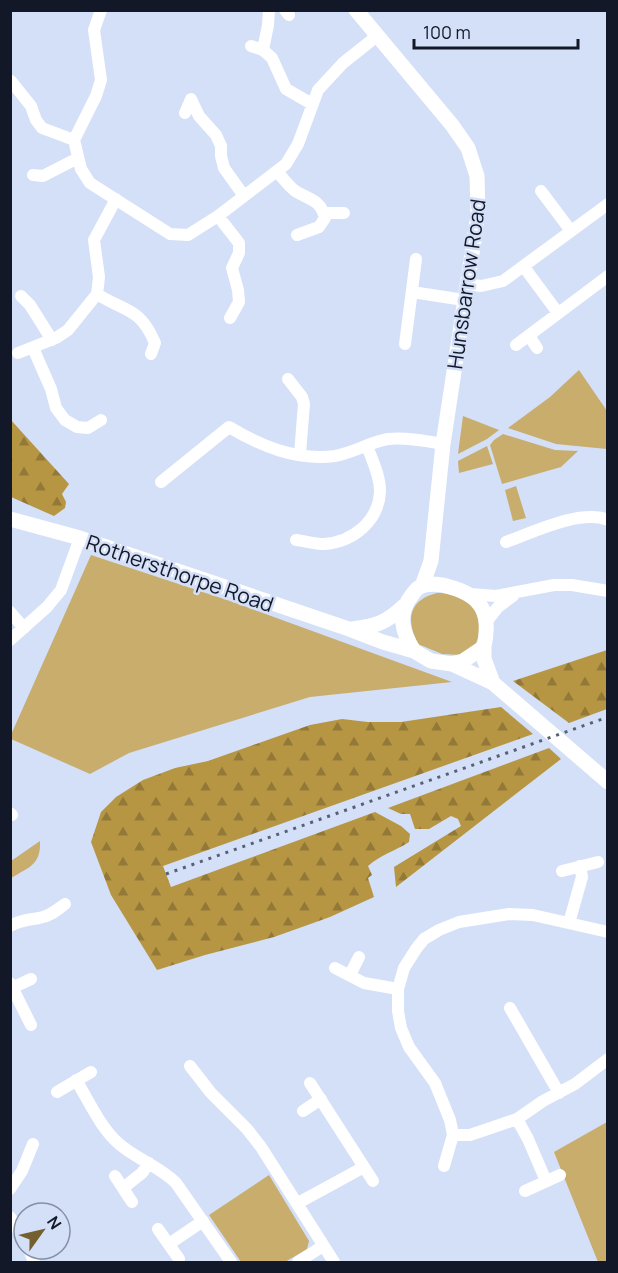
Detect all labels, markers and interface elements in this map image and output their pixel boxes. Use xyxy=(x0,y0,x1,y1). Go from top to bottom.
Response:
scale bar xyxy=(414,12,578,50)
text: 100 m xyxy=(423,20,471,44)
street label: Hunsbarrow Road xyxy=(440,197,492,371)
street label: Rothersthorpe Road xyxy=(83,528,277,618)
north arrow xyxy=(12,1201,72,1261)
text: N xyxy=(42,1212,67,1234)

